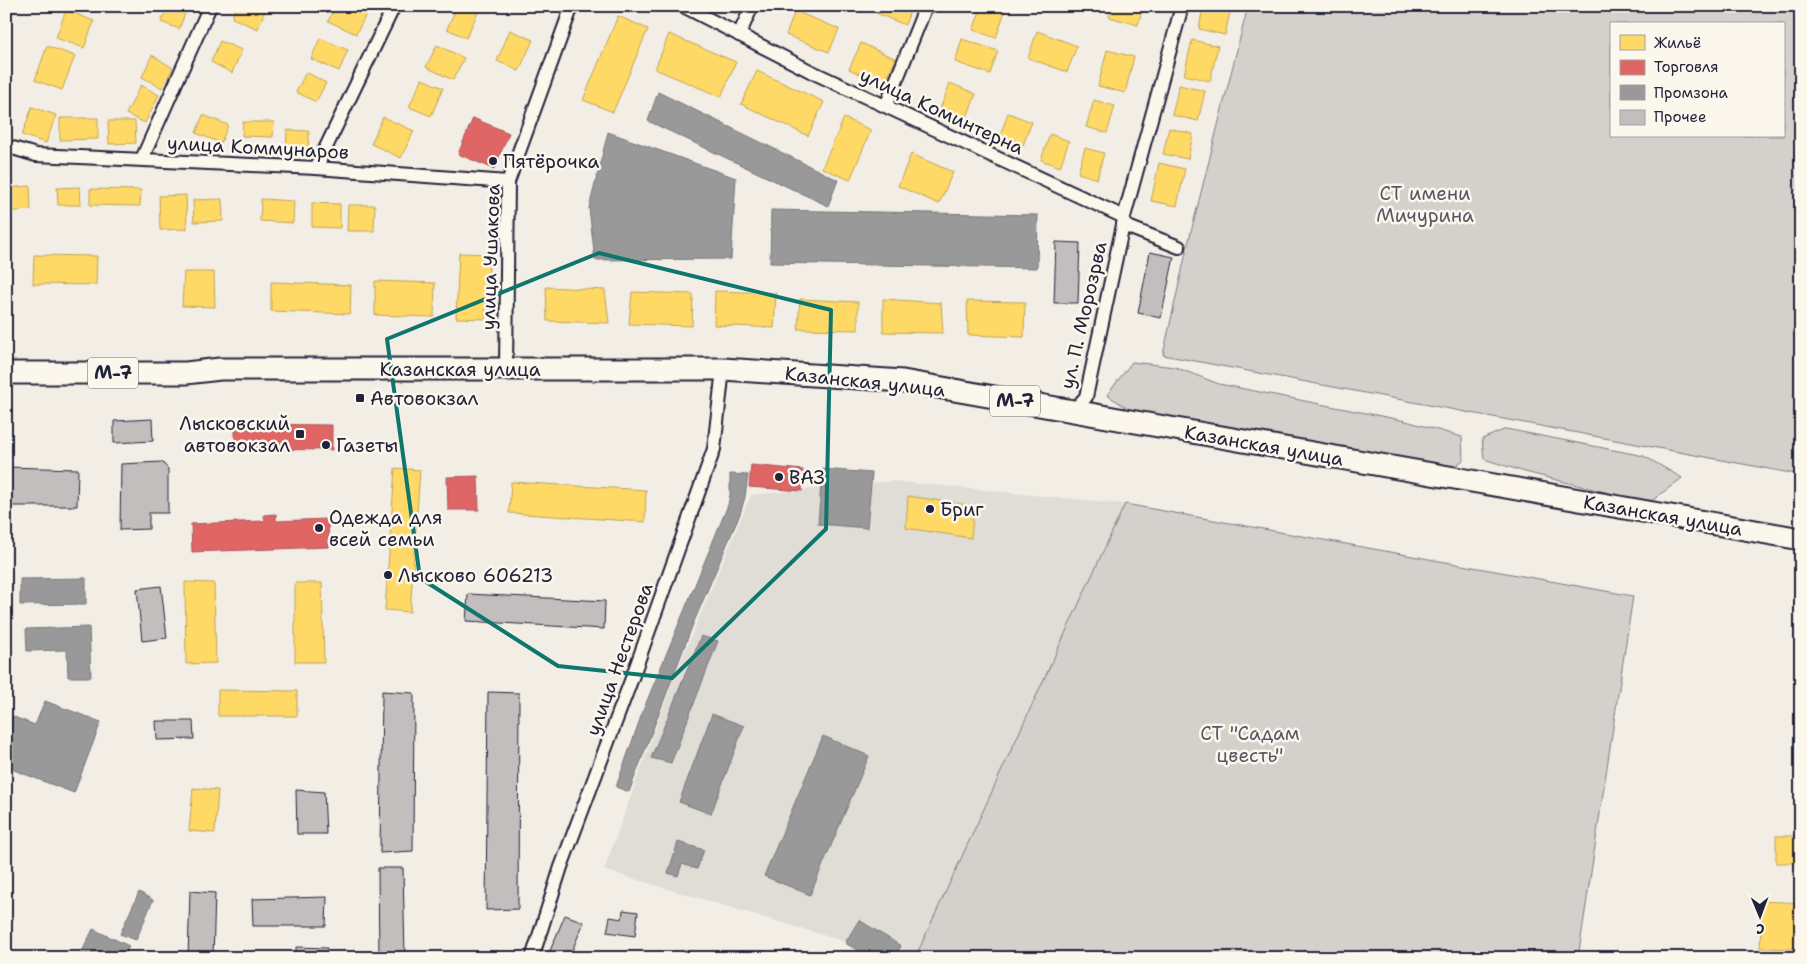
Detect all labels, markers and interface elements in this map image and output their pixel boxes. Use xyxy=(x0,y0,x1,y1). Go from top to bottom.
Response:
legend xyxy=(1610,22,1784,138)
text: Жильё xyxy=(1654,33,1701,53)
text: Торговля xyxy=(1654,57,1719,77)
street label: улица Коминтерна xyxy=(856,62,1028,161)
text: Промзона xyxy=(1654,83,1729,103)
text: Прочее xyxy=(1654,107,1706,127)
street label: улица Коммунаров xyxy=(166,130,350,165)
place label: Пятёрочка xyxy=(503,149,599,174)
marker: Пятёрочка xyxy=(487,155,499,167)
park label: СТ имени Мичурина xyxy=(1376,181,1474,228)
street label: улица Ушакова xyxy=(475,183,506,331)
street label: ул. П. Морозрва xyxy=(1054,239,1113,391)
street label: Казанская улица xyxy=(379,357,541,382)
road number: М-7 xyxy=(88,358,138,388)
street label: Казанская улица xyxy=(784,361,947,402)
place label: Автовокзал xyxy=(370,386,479,411)
road number: М-7 xyxy=(990,386,1040,416)
marker: Автовокзал xyxy=(354,392,366,404)
place label: Лысковский автовокзал xyxy=(179,411,290,458)
street label: Казанская улица xyxy=(1182,419,1346,472)
marker: Лысковский автовокзал xyxy=(294,428,306,440)
place label: Газеты xyxy=(336,433,398,458)
marker: Газеты xyxy=(320,439,332,451)
place label: ВАЗ xyxy=(789,465,825,490)
marker: ВАЗ xyxy=(773,471,785,483)
street label: Казанская улица xyxy=(1581,489,1745,542)
place label: Бриг xyxy=(940,497,984,522)
marker: Бриг xyxy=(924,503,936,515)
place label: Одежда для всей семьи xyxy=(329,505,442,552)
marker: Одежда для всей семьи xyxy=(313,522,325,534)
place label: Лысково 606213 xyxy=(398,563,553,588)
marker: Лысково 606213 xyxy=(382,569,394,581)
street label: улица Нестерова xyxy=(580,579,659,739)
park label: СТ "Садам цвесть" xyxy=(1200,721,1300,768)
north arrow xyxy=(1734,892,1784,942)
text: С xyxy=(1756,920,1765,938)

